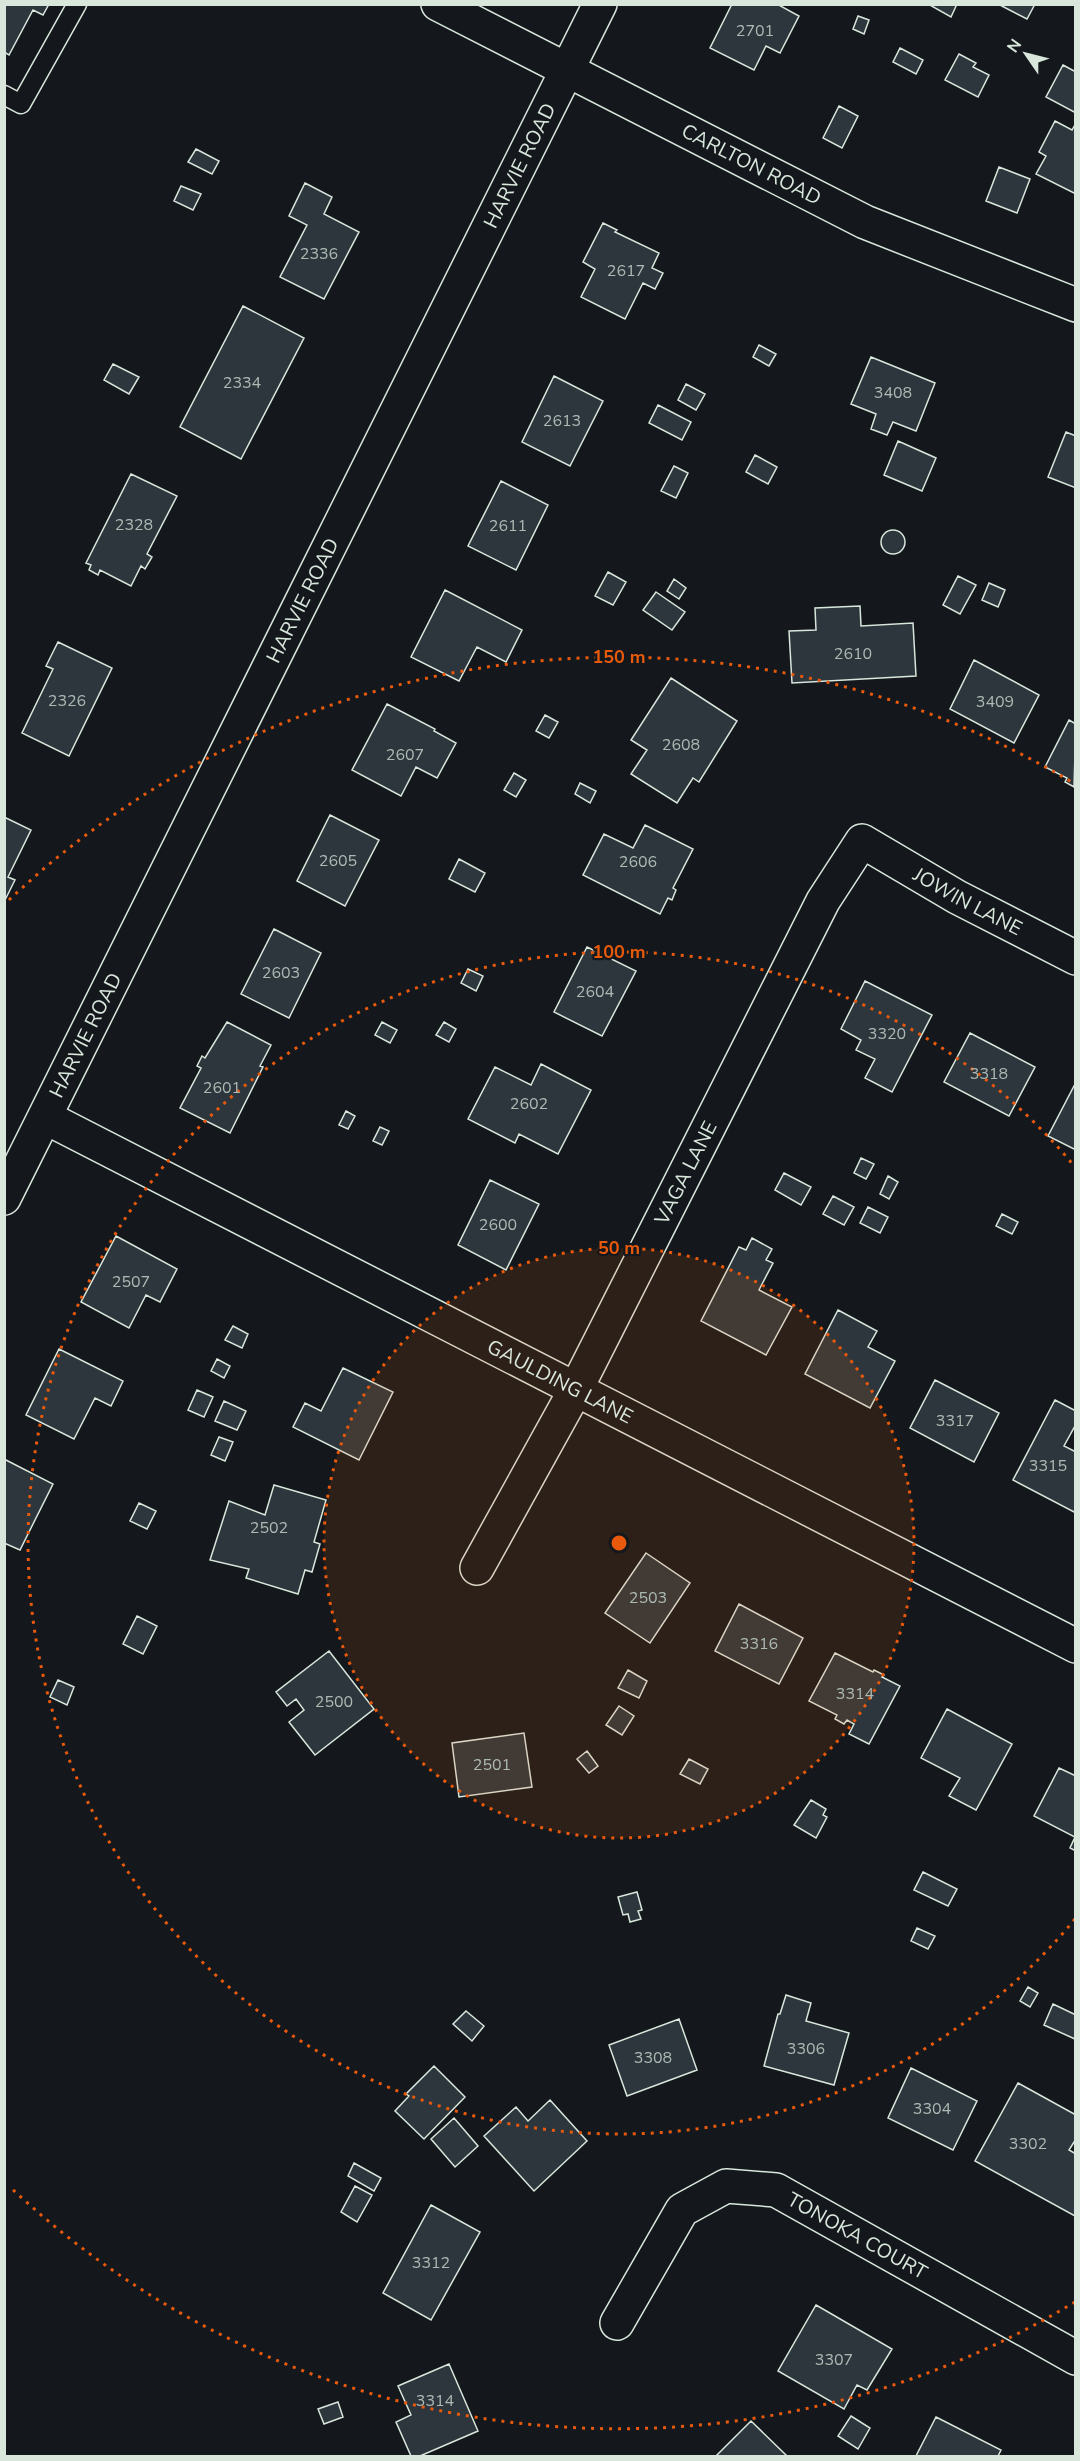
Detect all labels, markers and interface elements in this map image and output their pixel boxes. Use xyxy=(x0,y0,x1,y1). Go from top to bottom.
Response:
house number: 2701 xyxy=(736,20,774,42)
north arrow xyxy=(996,24,1056,84)
text: N xyxy=(1002,35,1027,57)
street label: HARVIE ROAD xyxy=(477,98,562,233)
street label: CARLTON ROAD xyxy=(677,117,826,211)
house number: 2336 xyxy=(300,243,338,265)
house number: 2617 xyxy=(607,260,645,282)
house number: 2334 xyxy=(223,372,262,394)
house number: 3408 xyxy=(874,382,912,404)
house number: 2613 xyxy=(543,410,581,432)
house number: 2328 xyxy=(115,514,153,536)
house number: 2611 xyxy=(489,515,527,537)
street label: HARVIE ROAD xyxy=(260,533,345,667)
house number: 2610 xyxy=(834,643,872,665)
text: 150 m xyxy=(592,645,646,669)
house number: 2326 xyxy=(48,690,86,712)
house number: 3409 xyxy=(976,691,1014,713)
house number: 2608 xyxy=(662,734,700,756)
house number: 2607 xyxy=(386,744,424,766)
house number: 2605 xyxy=(319,850,357,872)
house number: 2606 xyxy=(619,851,657,873)
street label: JOWIN LANE xyxy=(908,860,1027,942)
text: 100 m xyxy=(592,940,646,964)
house number: 2603 xyxy=(262,962,300,984)
street label: HARVIE ROAD xyxy=(43,968,128,1102)
house number: 2604 xyxy=(576,981,615,1003)
house number: 3320 xyxy=(868,1023,906,1045)
house number: 3318 xyxy=(970,1063,1008,1085)
house number: 2601 xyxy=(203,1077,241,1099)
house number: 2602 xyxy=(510,1093,548,1115)
street label: VAGA LANE xyxy=(648,1116,723,1230)
house number: 2600 xyxy=(479,1214,517,1236)
text: 50 m xyxy=(598,1236,640,1260)
house number: 2507 xyxy=(112,1271,150,1293)
street label: GAULDING LANE xyxy=(483,1333,638,1430)
house number: 3317 xyxy=(936,1410,974,1432)
house number: 3315 xyxy=(1029,1455,1067,1477)
house number: 2502 xyxy=(250,1517,288,1539)
centre of rings xyxy=(609,1533,629,1553)
house number: 2503 xyxy=(629,1587,667,1609)
house number: 3316 xyxy=(740,1633,778,1655)
house number: 3314 xyxy=(836,1683,875,1705)
house number: 2500 xyxy=(315,1691,353,1713)
house number: 2501 xyxy=(473,1754,511,1776)
house number: 3306 xyxy=(787,2038,825,2060)
house number: 3308 xyxy=(634,2047,672,2069)
house number: 3304 xyxy=(913,2098,952,2120)
house number: 3302 xyxy=(1009,2133,1047,2155)
street label: TONOKA COURT xyxy=(783,2186,932,2286)
house number: 3312 xyxy=(412,2252,450,2274)
house number: 3307 xyxy=(815,2349,853,2371)
house number: 3314 xyxy=(416,2390,455,2412)

